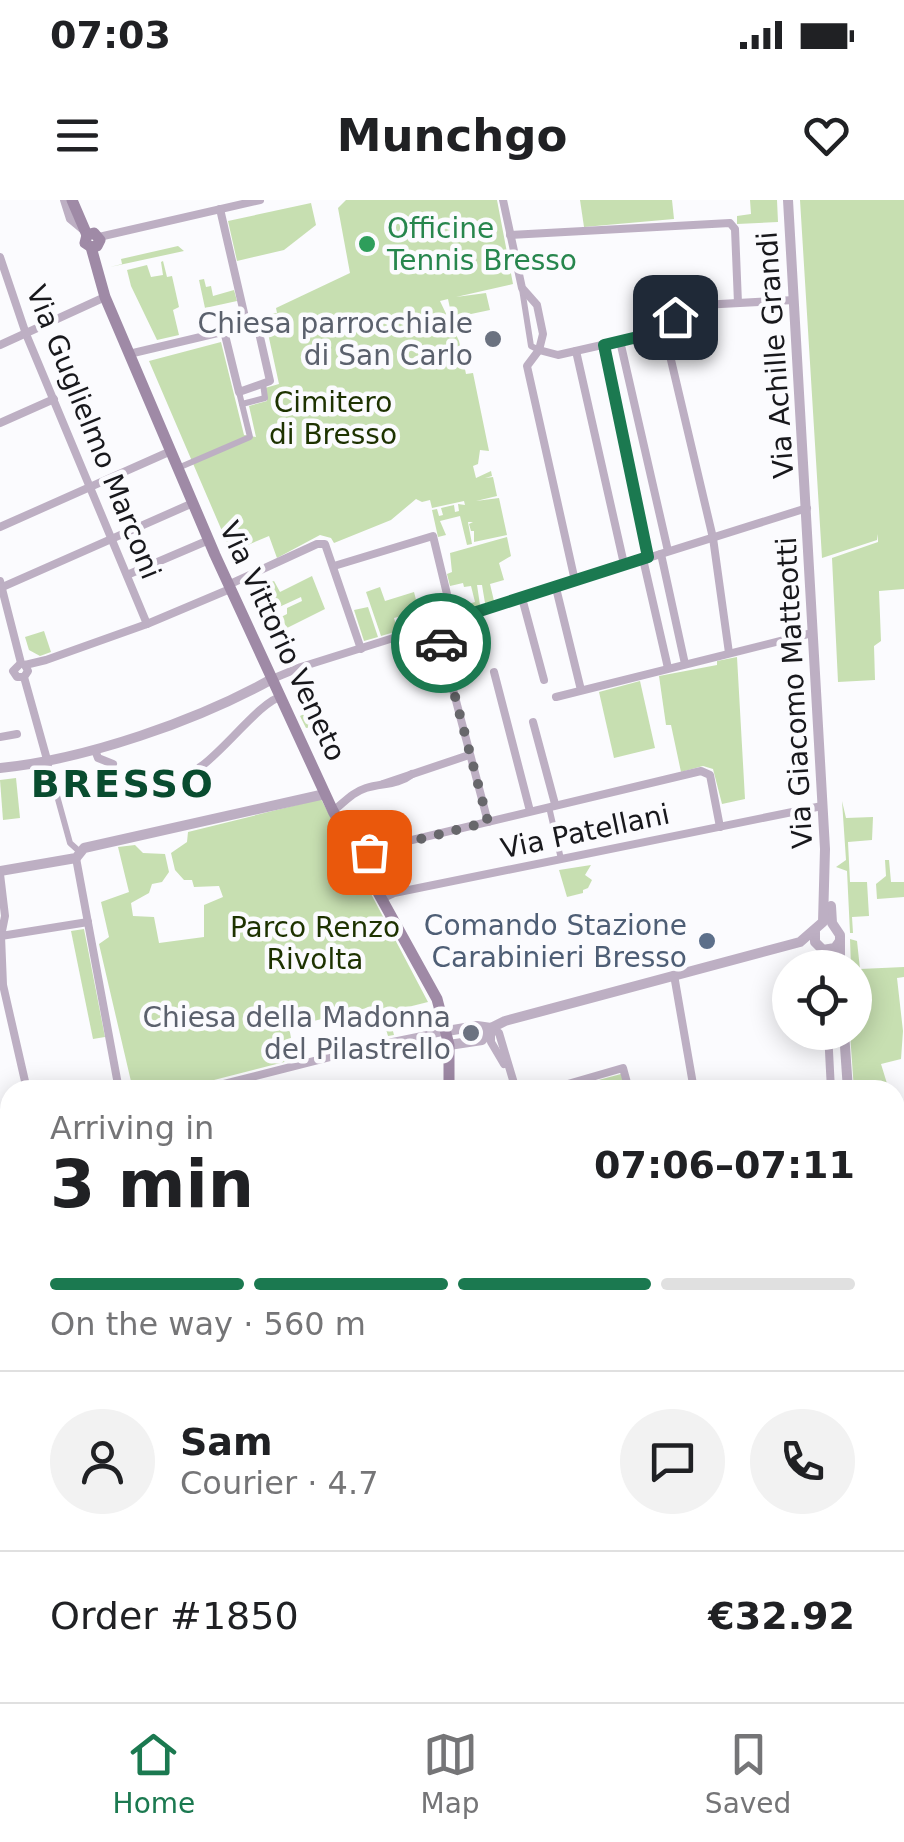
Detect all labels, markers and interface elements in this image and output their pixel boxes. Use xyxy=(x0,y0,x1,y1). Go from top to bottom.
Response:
text: 07:03 xyxy=(50,13,171,57)
icon: menu xyxy=(50,108,105,163)
icon: heart xyxy=(799,108,854,163)
text: Munchgo xyxy=(337,109,567,162)
place label: Officine Tennis Bresso xyxy=(386,212,577,277)
street label: Via Achille Grandi xyxy=(750,230,801,479)
marker: Officine Tennis Bresso xyxy=(356,233,378,255)
pin xyxy=(633,275,718,360)
street label: Via Guglielmo Marconi xyxy=(19,281,168,584)
icon: home xyxy=(648,290,703,345)
place label: Chiesa parrocchiale di San Carlo xyxy=(198,307,473,372)
marker: Chiesa parrocchiale di San Carlo xyxy=(482,328,504,350)
park label: Cimitero di Bresso xyxy=(269,386,397,451)
street label: Via Vittorio Veneto xyxy=(213,516,353,766)
street label: Via Giacomo Matteotti xyxy=(770,536,819,850)
courier xyxy=(391,593,491,693)
icon: car xyxy=(414,616,469,671)
district label: BRESSO xyxy=(31,762,215,806)
street label: Via Patellani xyxy=(498,798,672,865)
pin xyxy=(327,810,412,895)
icon: bag xyxy=(342,825,397,880)
place label: Comando Stazione Carabinieri Bresso xyxy=(424,909,687,974)
park label: Parco Renzo Rivolta xyxy=(230,911,400,976)
marker: Comando Stazione Carabinieri Bresso xyxy=(696,930,718,952)
map controls xyxy=(772,950,872,1050)
button: locate xyxy=(772,950,872,1050)
place label: Chiesa della Madonna del Pilastrello xyxy=(143,1001,451,1066)
marker: Chiesa della Madonna del Pilastrello xyxy=(460,1022,482,1044)
text: Arriving in xyxy=(50,1109,214,1147)
text: 07:06–07:11 xyxy=(594,1143,855,1187)
text: 3 min xyxy=(50,1147,254,1222)
text: On the way · 560 m xyxy=(50,1305,366,1343)
button: person xyxy=(50,1409,155,1514)
button: chat xyxy=(620,1409,725,1514)
button: phone xyxy=(750,1409,855,1514)
text: Sam xyxy=(180,1420,273,1464)
text: Courier · 4.7 xyxy=(180,1464,379,1502)
text: Order #1850 xyxy=(50,1594,299,1638)
text: €32.92 xyxy=(708,1594,855,1638)
tab: Home xyxy=(113,1727,195,1820)
tab: Map xyxy=(421,1727,480,1820)
tab: Saved xyxy=(705,1727,791,1820)

